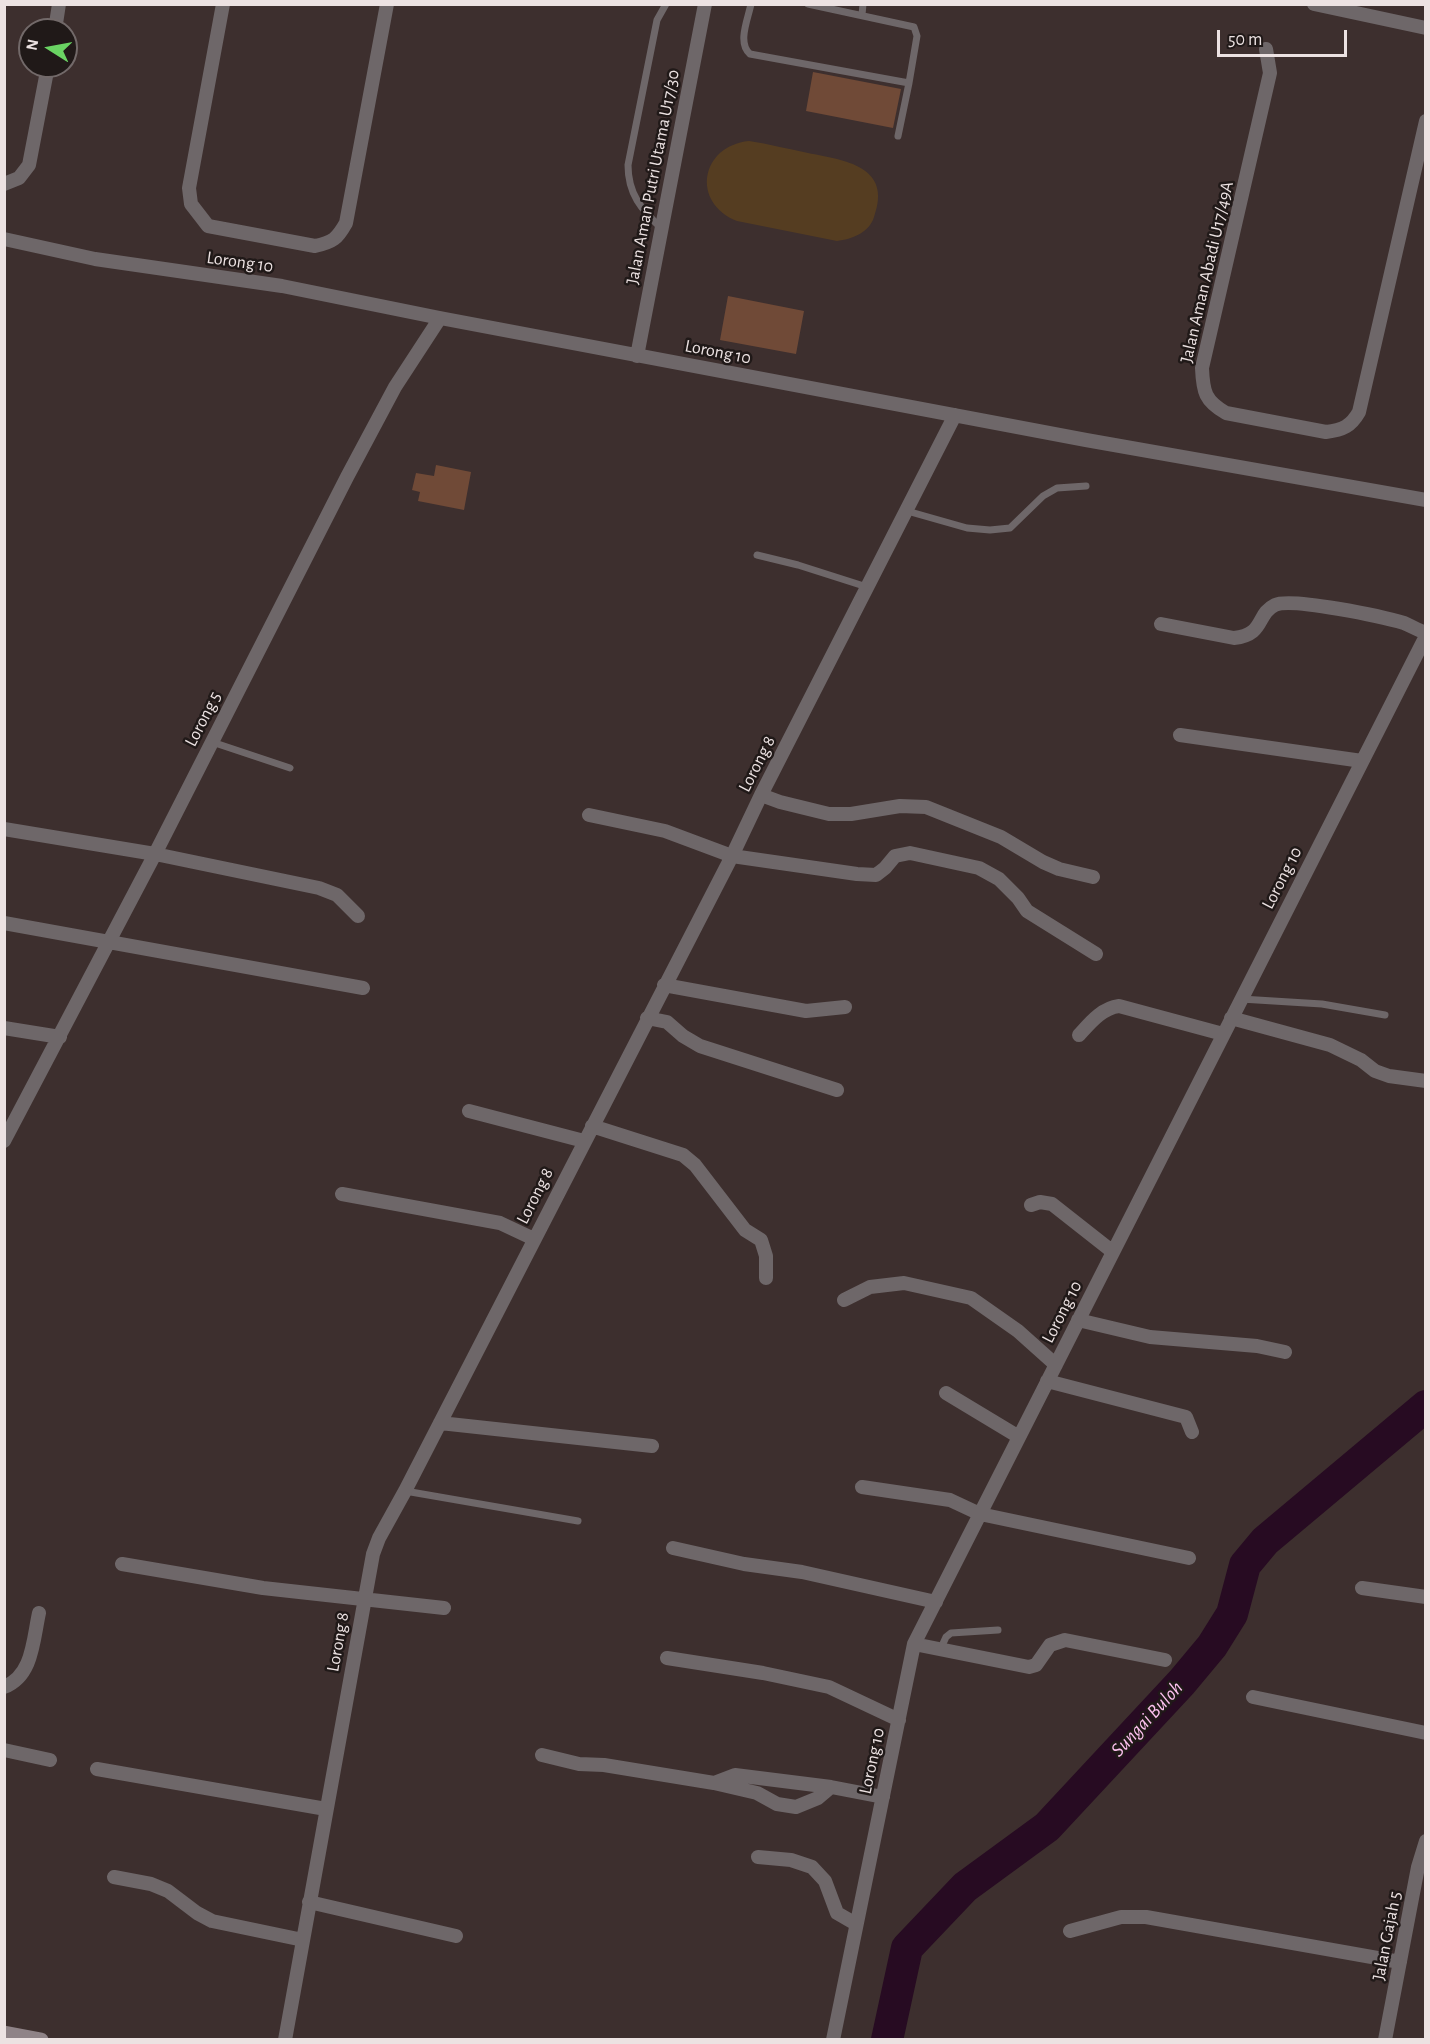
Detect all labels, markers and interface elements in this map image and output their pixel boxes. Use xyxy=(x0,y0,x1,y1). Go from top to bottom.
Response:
north arrow xyxy=(18,18,78,78)
scale bar xyxy=(1220,18,1350,56)
text: 50 m xyxy=(1228,31,1262,49)
text: N xyxy=(23,38,41,52)
street label: Jalan Aman Putri Utama U17/30 xyxy=(622,68,684,286)
street label: Jalan Aman Abadi U17/49A xyxy=(1176,179,1238,365)
street label: Lorong 10 xyxy=(205,247,275,277)
street label: Lorong 10 xyxy=(683,335,753,369)
street label: Lorong 5 xyxy=(180,688,226,750)
street label: Lorong 8 xyxy=(734,732,780,796)
street label: Lorong 10 xyxy=(1257,843,1307,913)
street label: Lorong 8 xyxy=(512,1164,558,1228)
street label: Lorong 10 xyxy=(1037,1277,1087,1347)
street label: Lorong 8 xyxy=(322,1611,354,1673)
water label: Sungai Buloh xyxy=(1106,1676,1188,1762)
street label: Lorong 10 xyxy=(854,1726,890,1796)
street label: Jalan Gajah 5 xyxy=(1368,1890,1406,1982)

